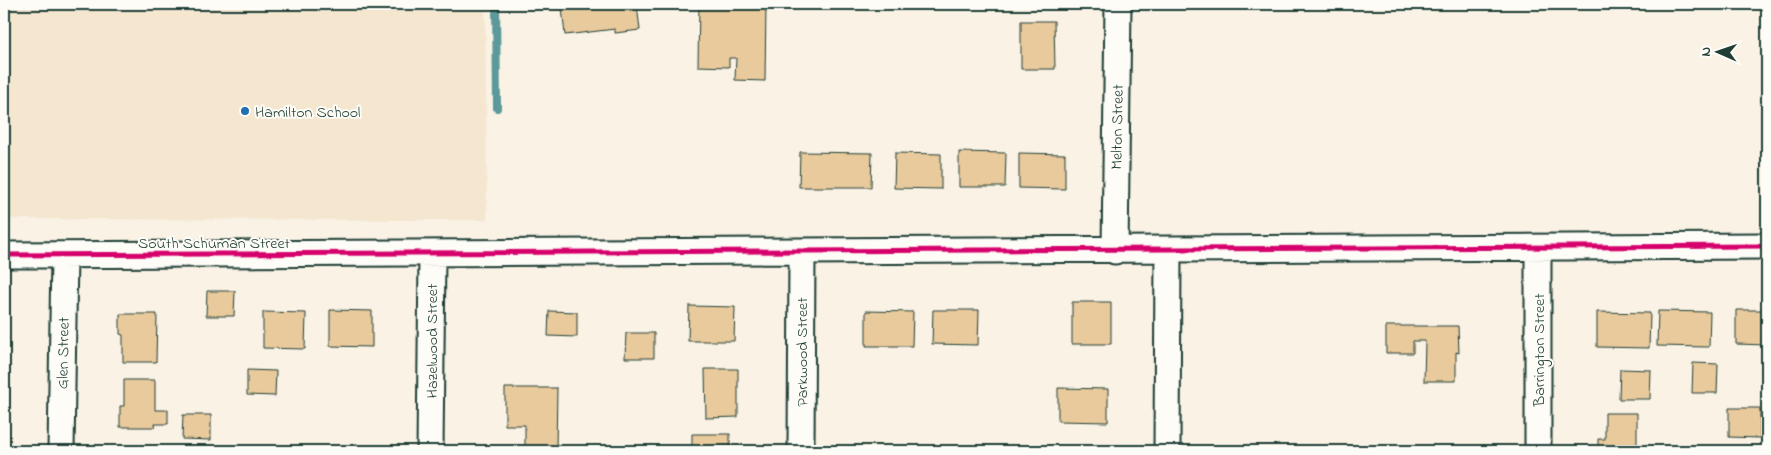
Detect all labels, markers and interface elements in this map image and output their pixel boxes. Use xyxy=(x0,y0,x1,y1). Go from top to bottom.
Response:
north arrow xyxy=(1694,28,1744,78)
text: N xyxy=(1696,47,1717,57)
street label: Melton Street xyxy=(1105,83,1131,170)
place label: Hamilton School xyxy=(255,101,361,125)
marker: Hamilton School xyxy=(239,105,251,117)
street label: South Schuman Street xyxy=(138,232,291,256)
street label: Hazelwood Street xyxy=(421,283,445,398)
street label: Barrington Street xyxy=(1528,293,1552,408)
street label: Parkwood Street xyxy=(791,297,815,407)
street label: Glen Street xyxy=(51,316,77,389)

